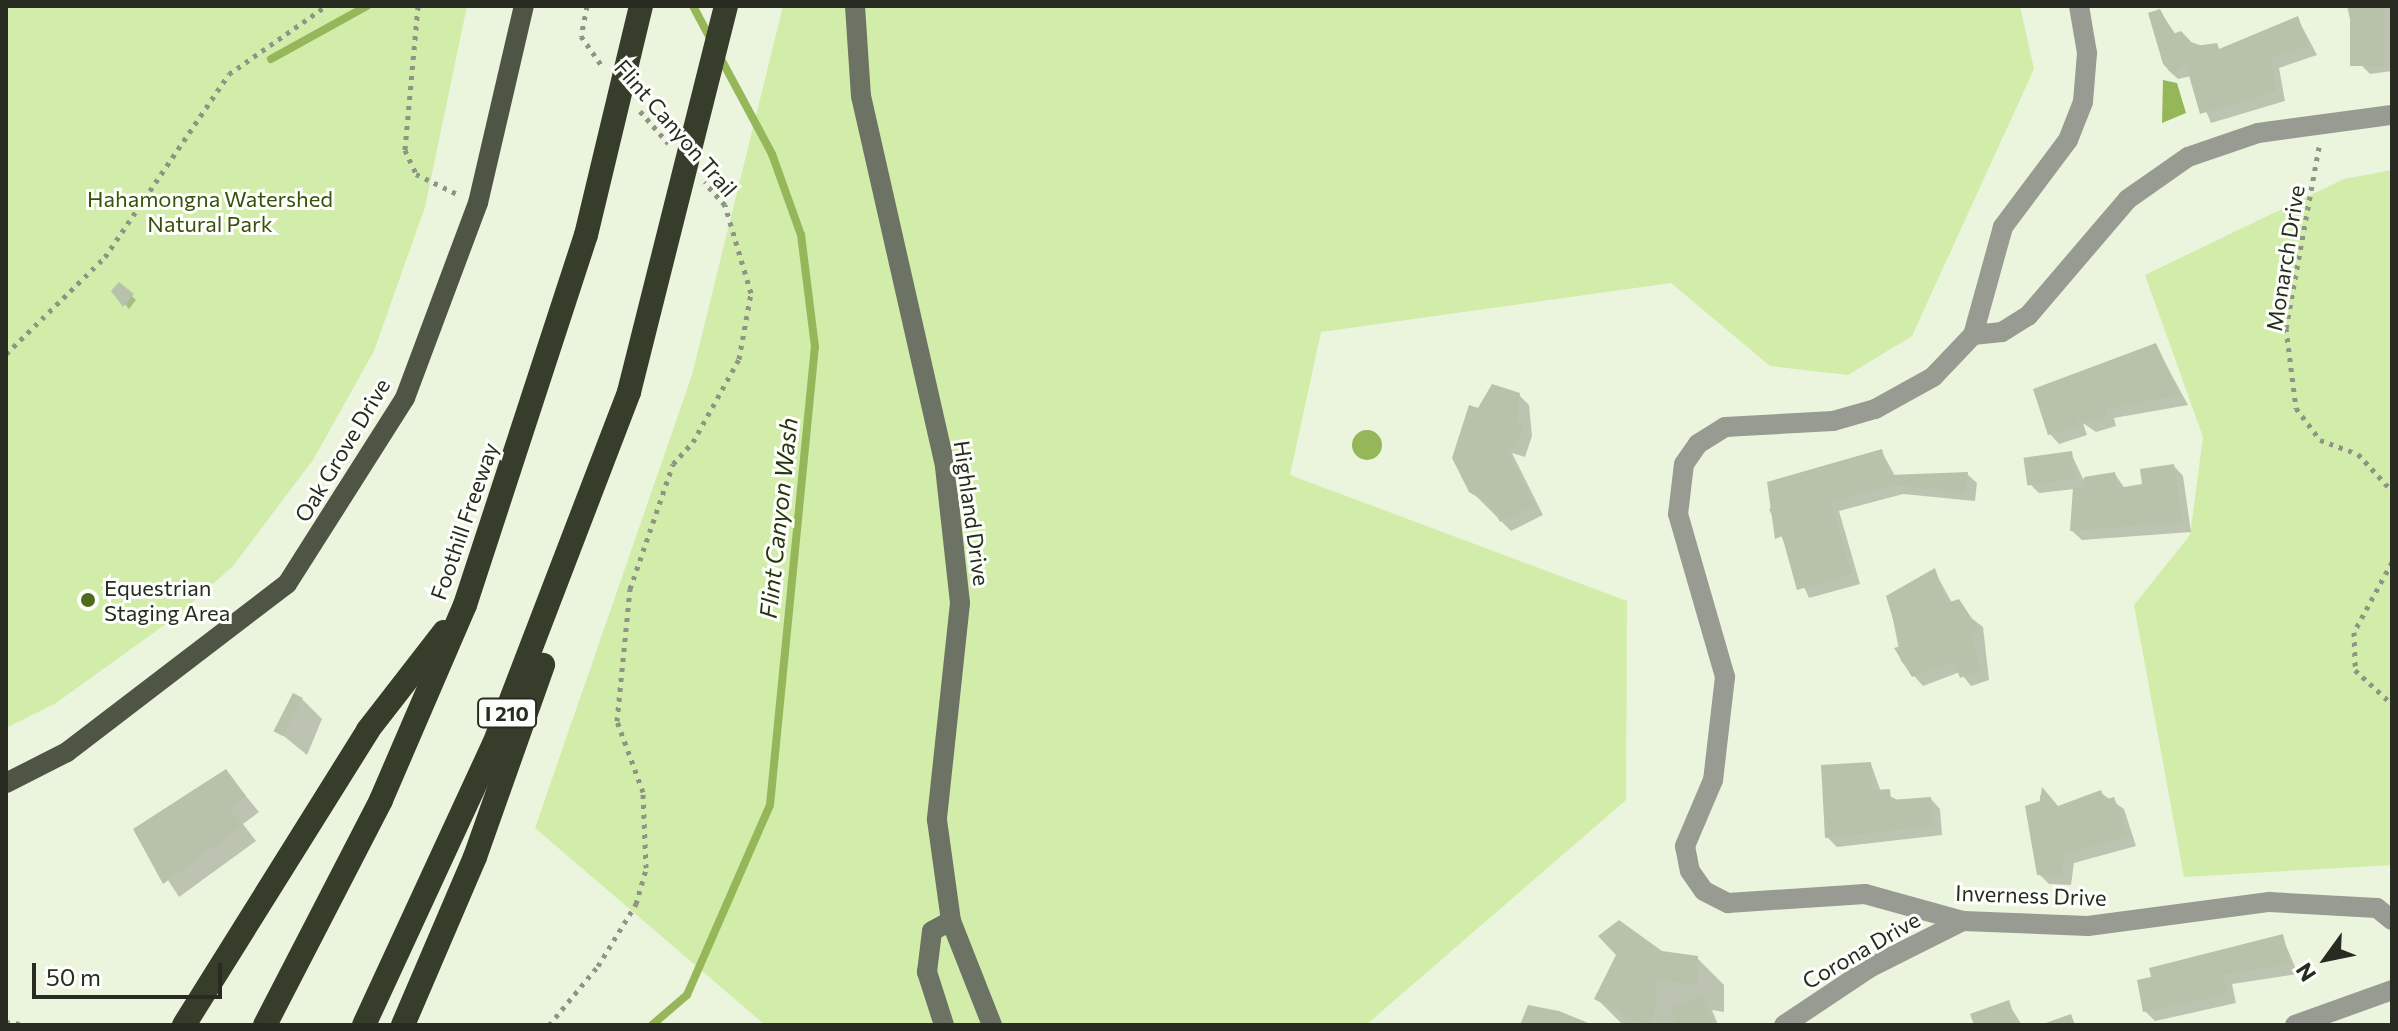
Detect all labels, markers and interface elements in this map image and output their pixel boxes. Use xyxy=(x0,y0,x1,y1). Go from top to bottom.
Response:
street label: Flint Canyon Trail xyxy=(609,54,743,202)
street label: Monarch Drive xyxy=(2260,183,2310,333)
park label: Hahamongna Watershed Natural Park xyxy=(87,185,333,236)
street label: Oak Grove Drive xyxy=(289,373,395,527)
water label: Flint Canyon Wash xyxy=(753,416,803,620)
street label: Foothill Freeway xyxy=(425,439,503,603)
street label: Highland Drive xyxy=(949,439,995,587)
place label: Equestrian Staging Area xyxy=(104,574,230,626)
marker: Equestrian Staging Area xyxy=(79,591,97,609)
road number: I 210 xyxy=(477,697,537,729)
street label: Inverness Drive xyxy=(1955,879,2107,911)
street label: Corona Drive xyxy=(1798,906,1924,994)
north arrow xyxy=(2286,919,2366,999)
scale bar xyxy=(36,947,226,997)
text: N xyxy=(2290,958,2321,987)
text: 50 m xyxy=(46,962,101,991)

